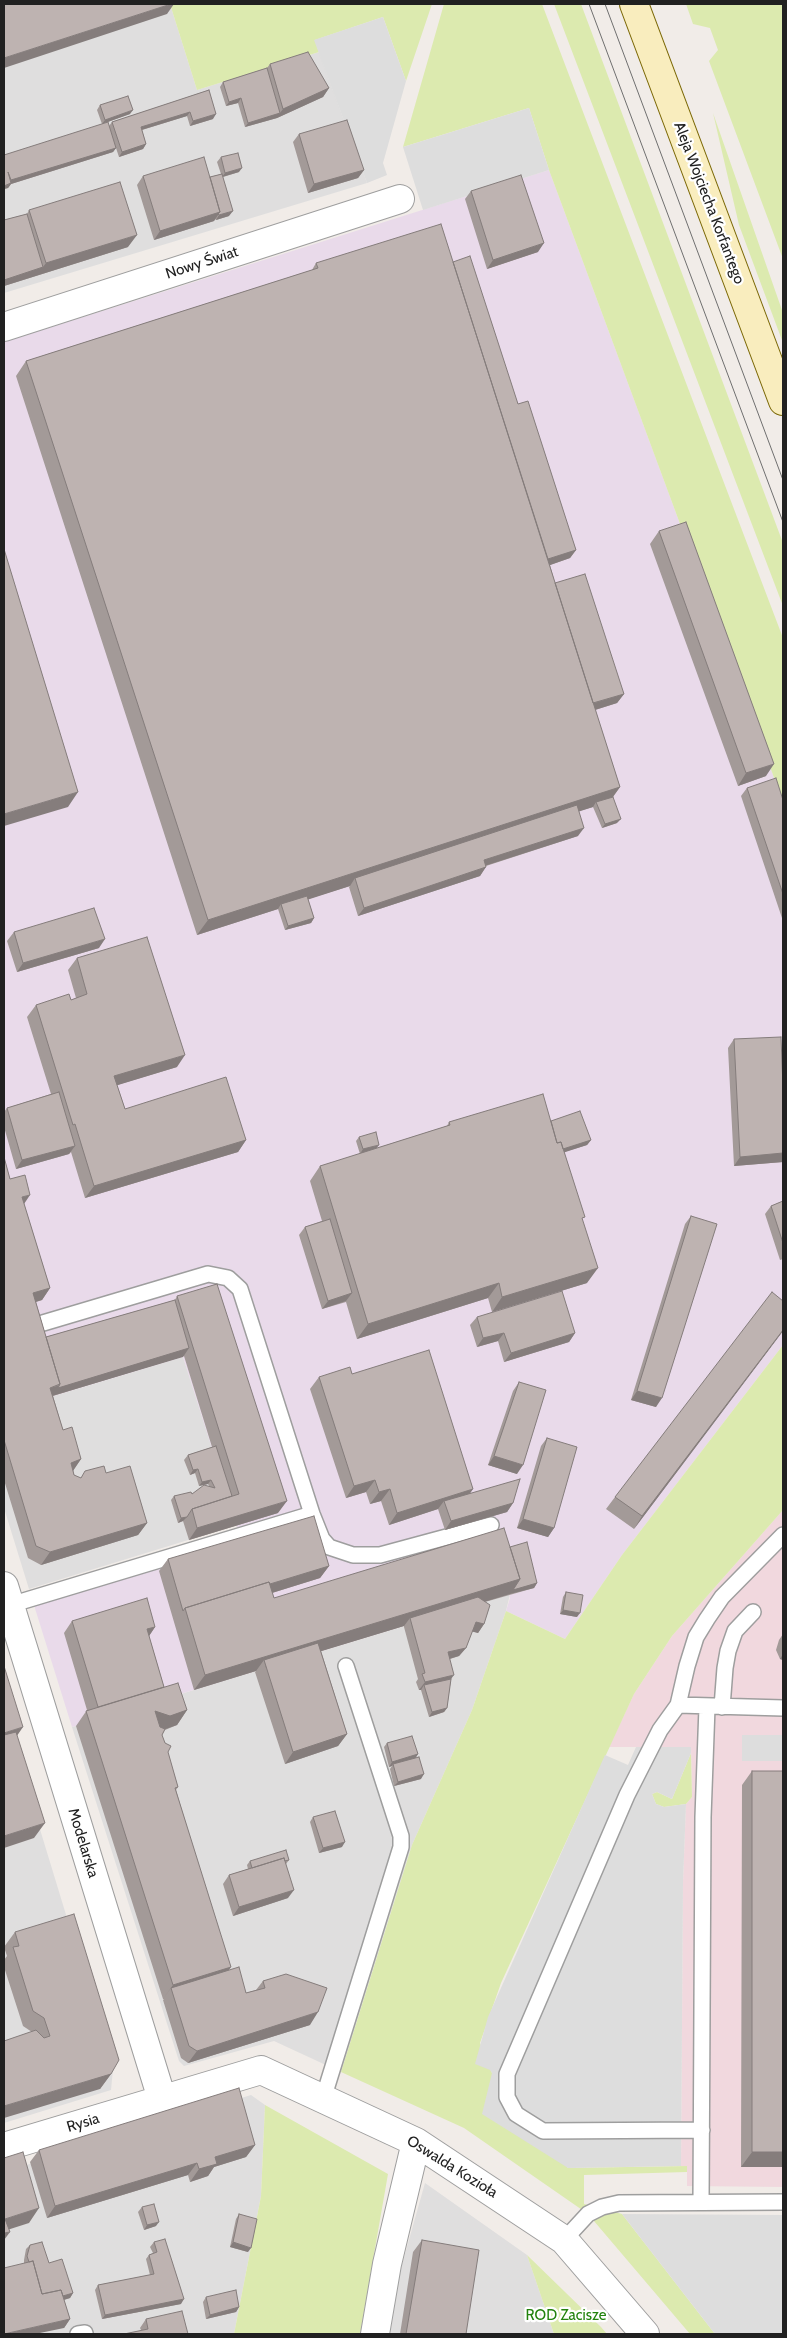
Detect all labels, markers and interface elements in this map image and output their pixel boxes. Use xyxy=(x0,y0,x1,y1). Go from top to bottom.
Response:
street label: Aleja Wojciecha Korfantego xyxy=(670,119,748,287)
street label: Nowy Świat xyxy=(163,243,241,283)
street label: Modelarska xyxy=(64,1806,102,1880)
street label: Rysia xyxy=(65,2110,101,2136)
street label: Oswalda Kozioła xyxy=(403,2132,501,2202)
park label: ROD Zacisze xyxy=(526,2307,606,2325)

